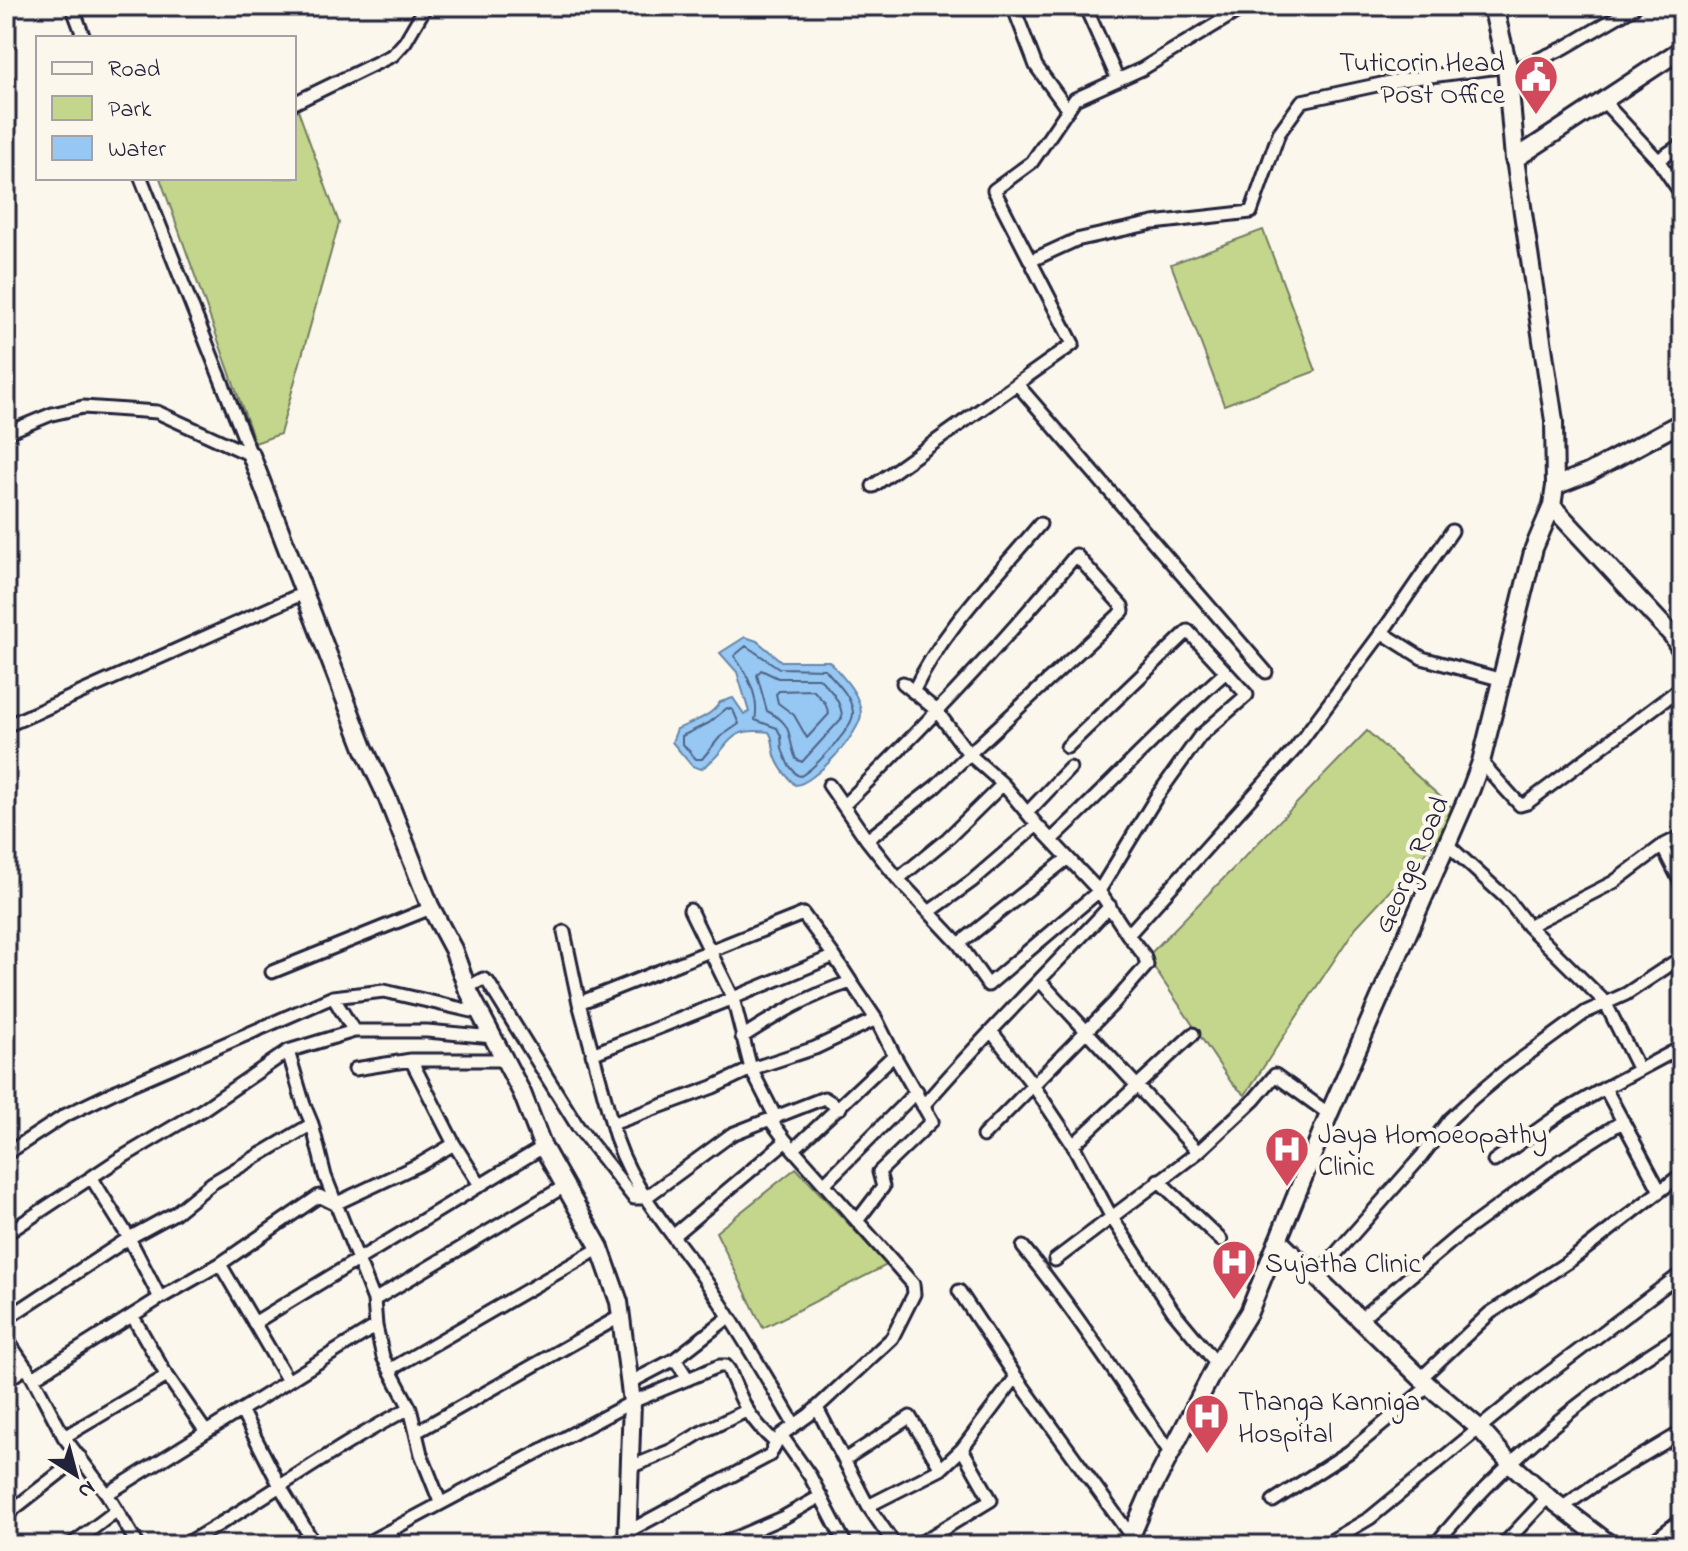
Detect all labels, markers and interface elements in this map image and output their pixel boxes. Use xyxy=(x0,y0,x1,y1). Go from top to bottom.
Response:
legend xyxy=(36,36,296,180)
place label: Tuticorin Head Post Office xyxy=(1339,44,1505,117)
text: Road xyxy=(108,53,161,88)
public building icon: Tuticorin Head Post Office xyxy=(1512,53,1560,116)
text: Park xyxy=(108,93,152,128)
text: Water xyxy=(108,133,166,168)
street label: George Road xyxy=(1365,790,1462,941)
place label: Jaya Homoeopathy Clinic xyxy=(1318,1116,1547,1189)
hospital icon: Jaya Homoeopathy Clinic xyxy=(1263,1125,1311,1188)
hospital icon: Sujatha Clinic xyxy=(1210,1238,1258,1301)
place label: Sujatha Clinic xyxy=(1265,1245,1421,1286)
place label: Thanga Kanniga Hospital xyxy=(1238,1383,1420,1456)
hospital icon: Thanga Kanniga Hospital xyxy=(1183,1392,1231,1455)
north arrow xyxy=(36,1435,116,1515)
text: N xyxy=(71,1471,101,1506)

